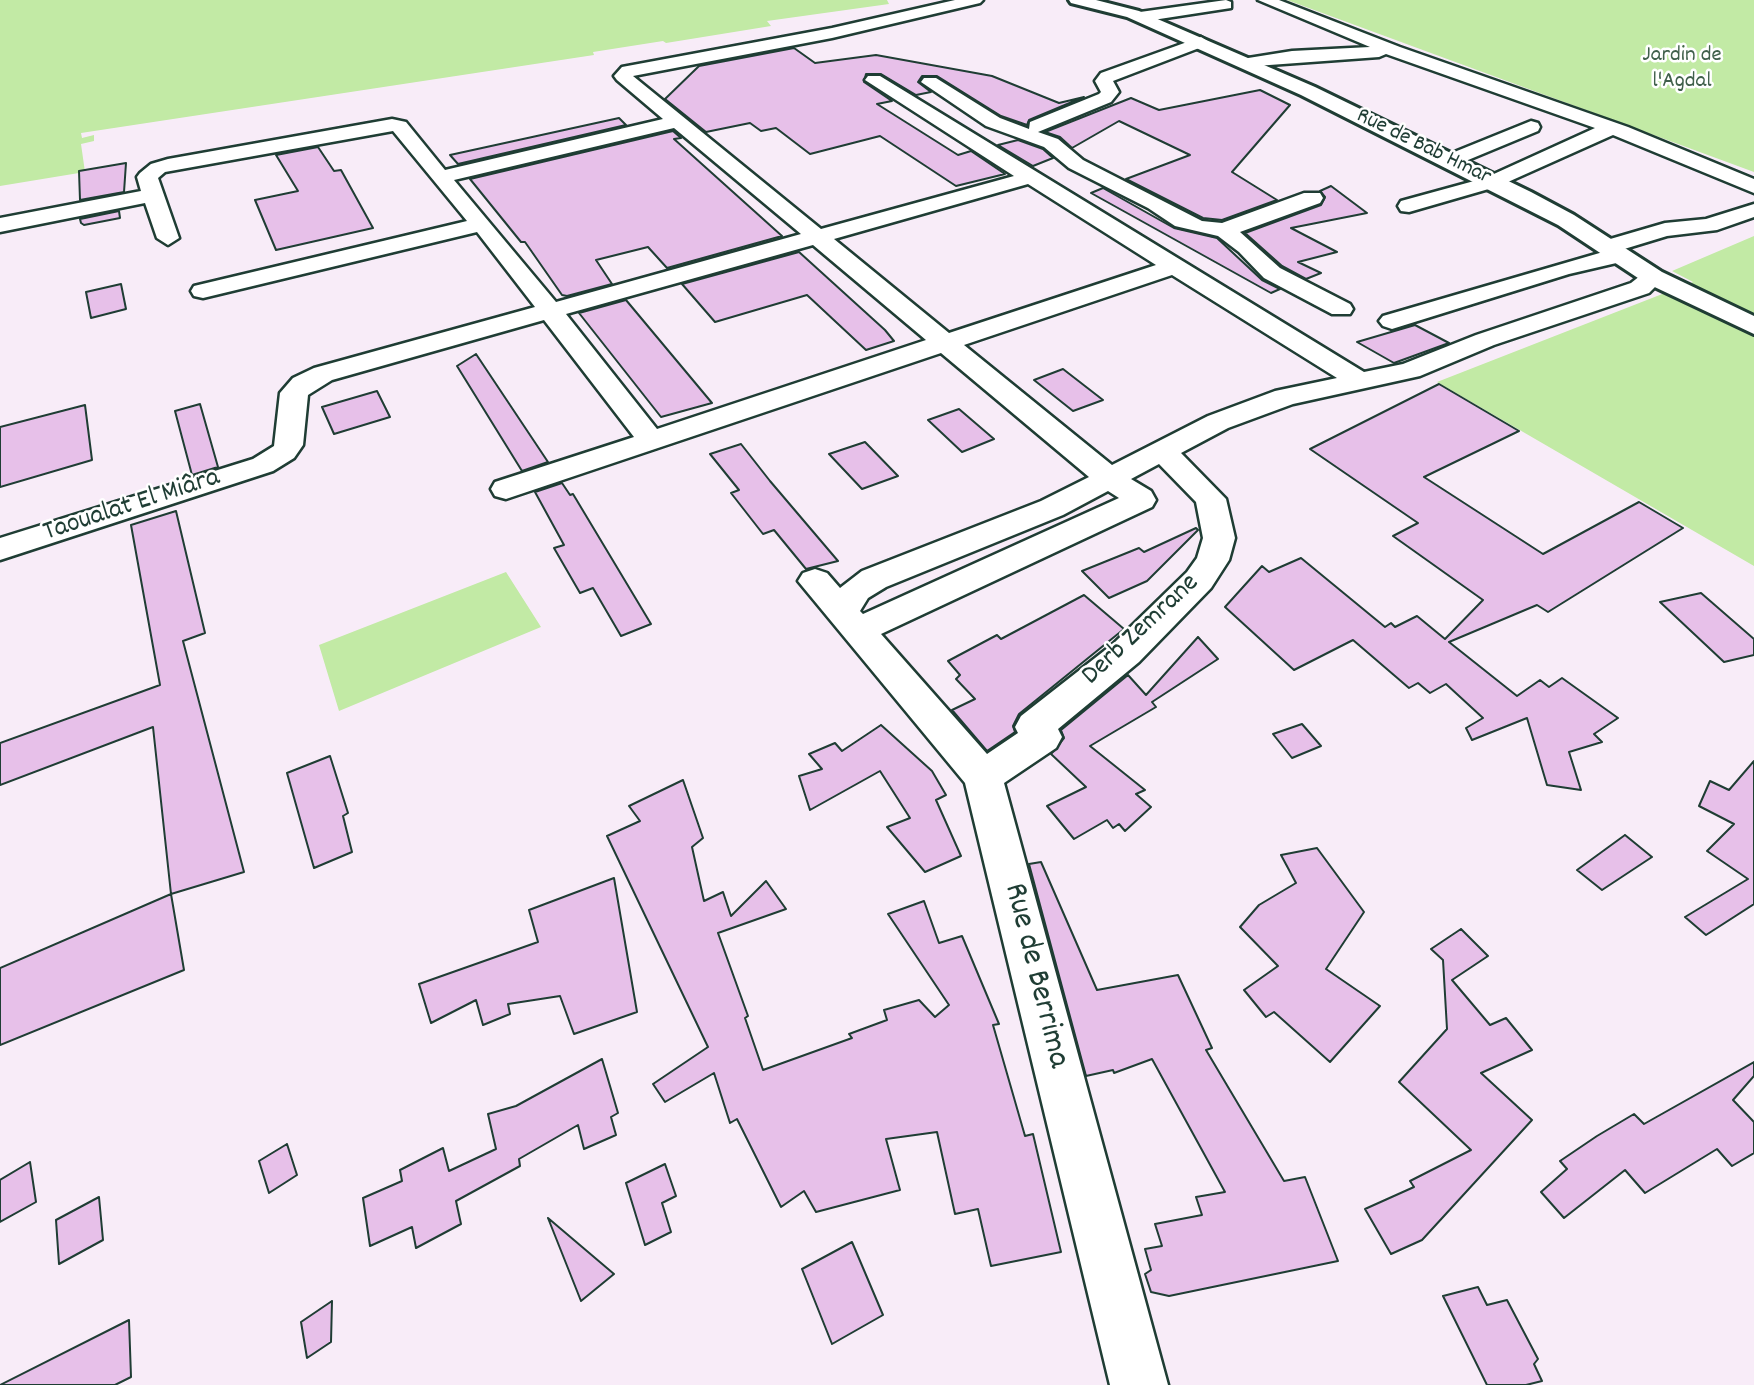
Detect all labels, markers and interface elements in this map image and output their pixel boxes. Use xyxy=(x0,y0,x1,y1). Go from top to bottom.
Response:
park label: Jardin de l'Agdal xyxy=(1642,43,1722,97)
street label: Rue de Bab Hmar xyxy=(1351,103,1495,193)
street label: Taoualat El Miâra xyxy=(40,463,224,551)
street label: Derb Zemrane xyxy=(1076,568,1208,694)
street label: Rue de Berrima xyxy=(992,880,1076,1072)

